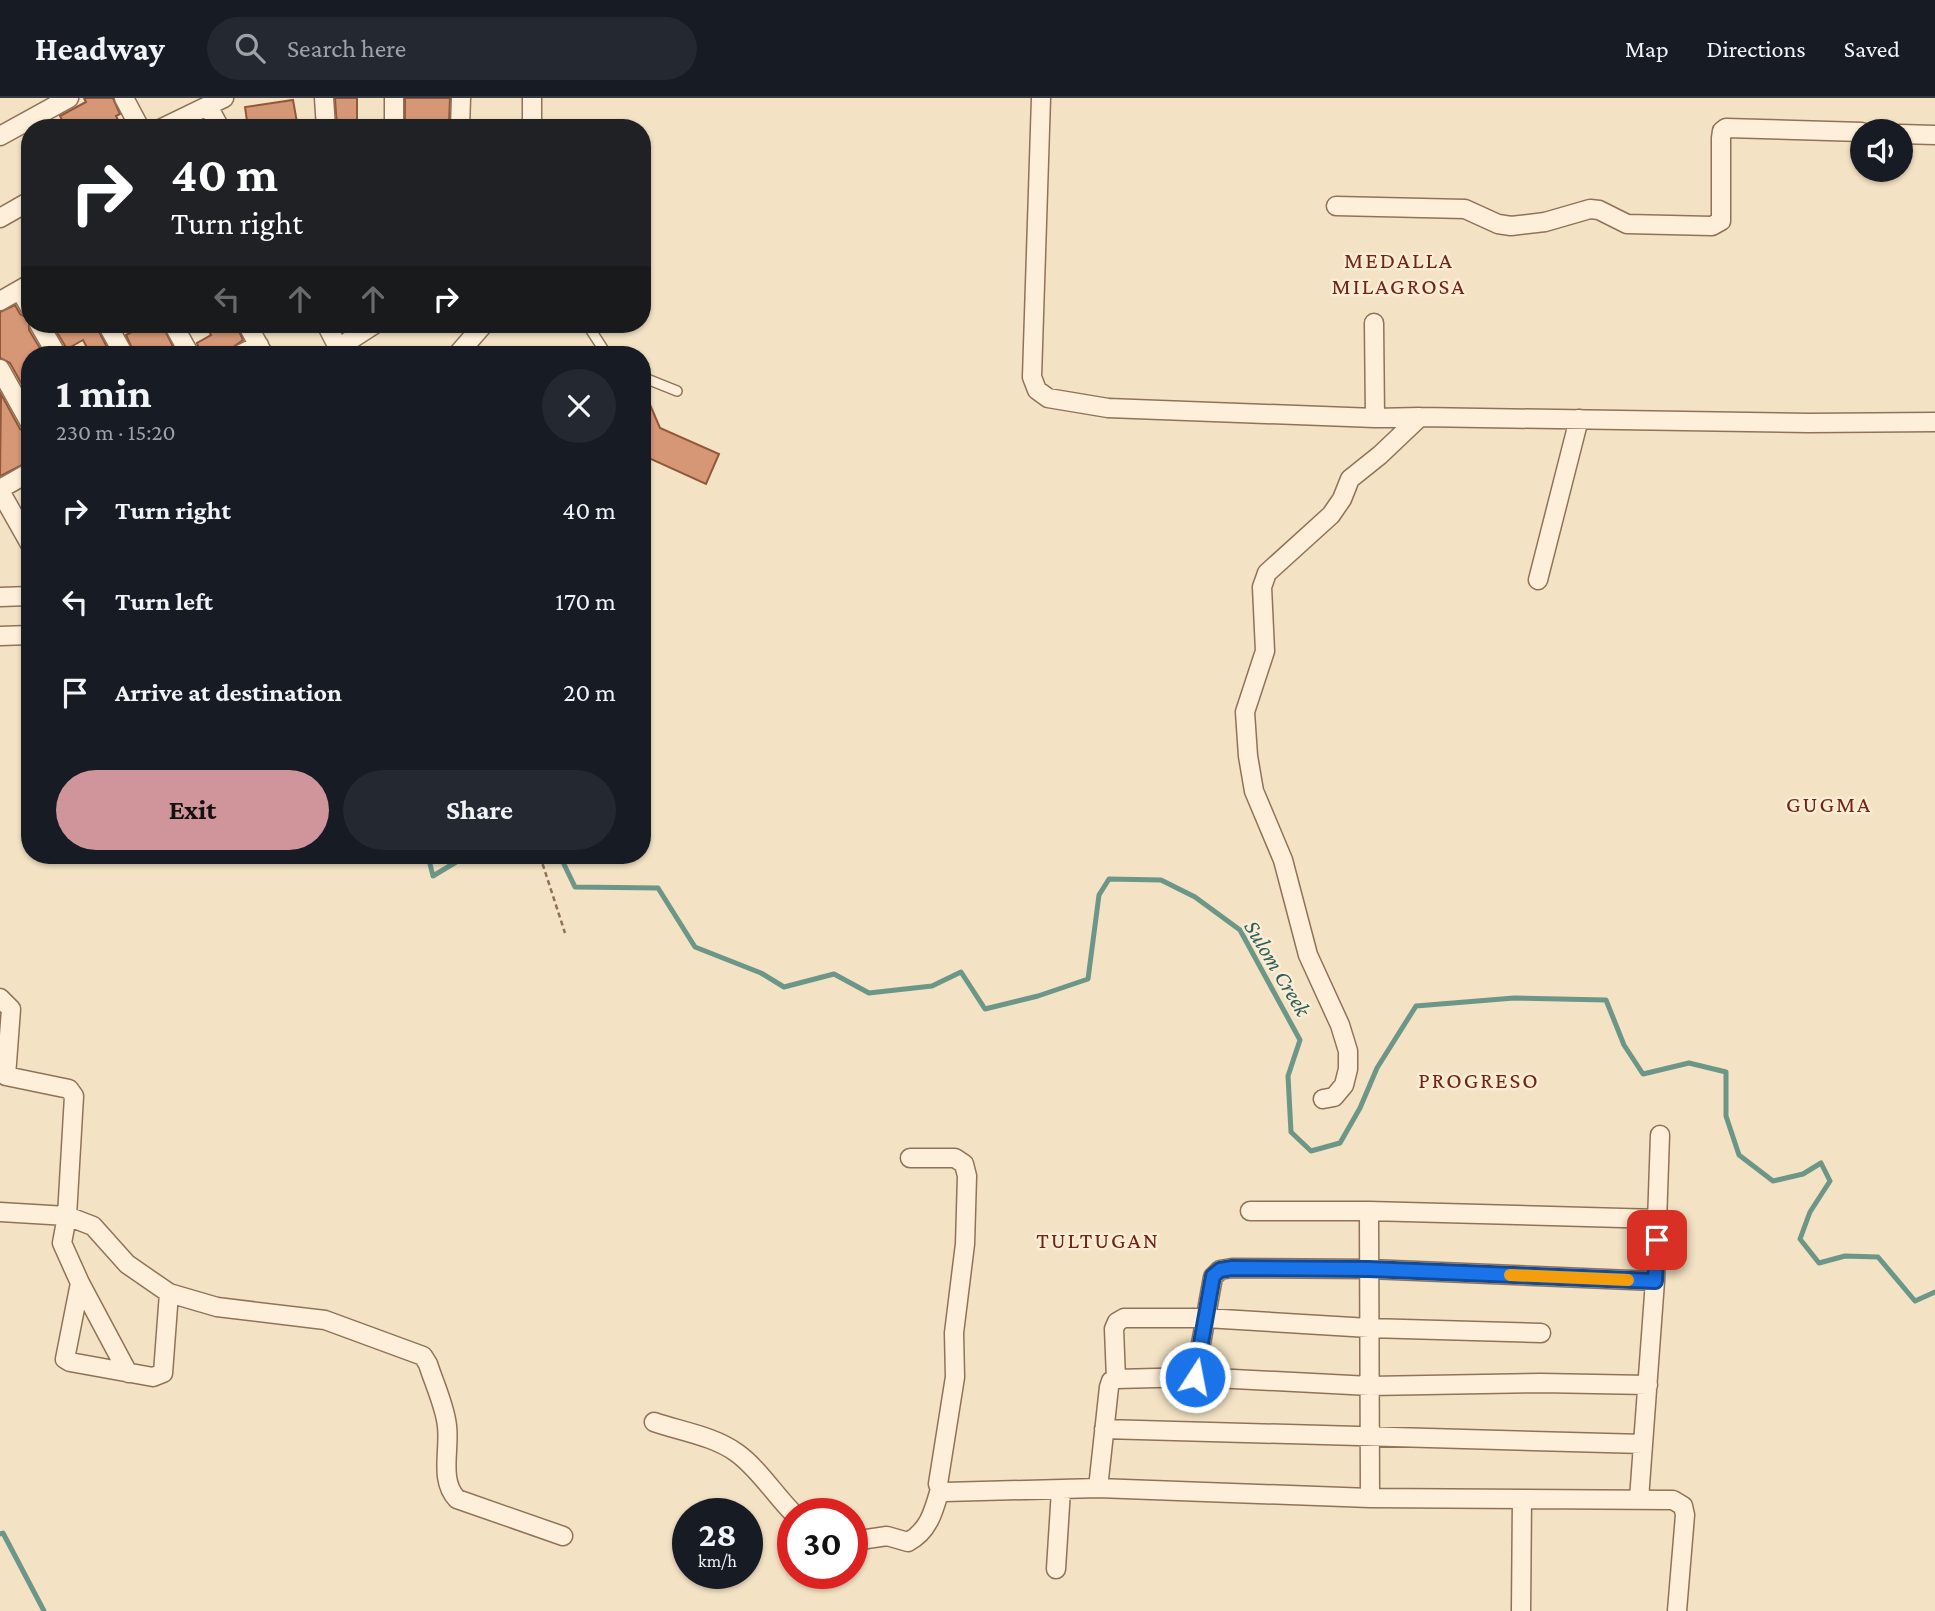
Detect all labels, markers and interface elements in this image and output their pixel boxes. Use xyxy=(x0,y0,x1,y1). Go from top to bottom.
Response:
search box xyxy=(207,17,697,80)
icon: search xyxy=(231,29,269,67)
text: Headway xyxy=(35,30,165,67)
text: Search here xyxy=(287,34,406,63)
text: Map xyxy=(1625,35,1669,62)
text: Directions xyxy=(1707,35,1806,62)
text: Saved xyxy=(1844,35,1900,62)
map controls xyxy=(1850,119,1913,182)
button: sound xyxy=(1850,119,1913,182)
icon: right xyxy=(56,147,147,238)
text: 40 m xyxy=(171,147,278,202)
text: Turn right xyxy=(171,205,303,241)
district label: MEDALLA MILAGROSA xyxy=(1332,247,1466,299)
icon: left xyxy=(208,280,246,318)
icon: ahead xyxy=(281,280,319,318)
icon: ahead xyxy=(354,280,392,318)
icon: right xyxy=(427,280,465,318)
text: 1 min xyxy=(56,369,152,416)
button: close xyxy=(542,369,616,443)
text: 230 m · 15:20 xyxy=(56,419,176,445)
icon: right xyxy=(56,492,94,530)
text: Turn right xyxy=(115,496,231,525)
text: 40 m xyxy=(562,496,616,525)
icon: left xyxy=(56,583,94,621)
text: Turn left xyxy=(115,587,213,616)
text: 170 m xyxy=(555,587,616,616)
icon: arrive xyxy=(56,674,94,712)
text: Arrive at destination xyxy=(115,678,342,707)
text: 20 m xyxy=(563,678,616,707)
button: Exit xyxy=(56,770,329,850)
button: Share xyxy=(343,770,616,850)
district label: GUGMA xyxy=(1786,791,1872,817)
water label: Sulom Creek xyxy=(1239,915,1317,1022)
district label: PROGRESO xyxy=(1418,1067,1540,1093)
pin xyxy=(1627,1210,1687,1270)
icon: arrive xyxy=(1638,1221,1676,1259)
district label: TULTUGAN xyxy=(1036,1227,1160,1253)
position arrow xyxy=(1158,1340,1232,1414)
speed limit sign: 30 xyxy=(777,1498,868,1589)
text: 28 xyxy=(698,1515,737,1554)
text: km/h xyxy=(698,1551,737,1571)

